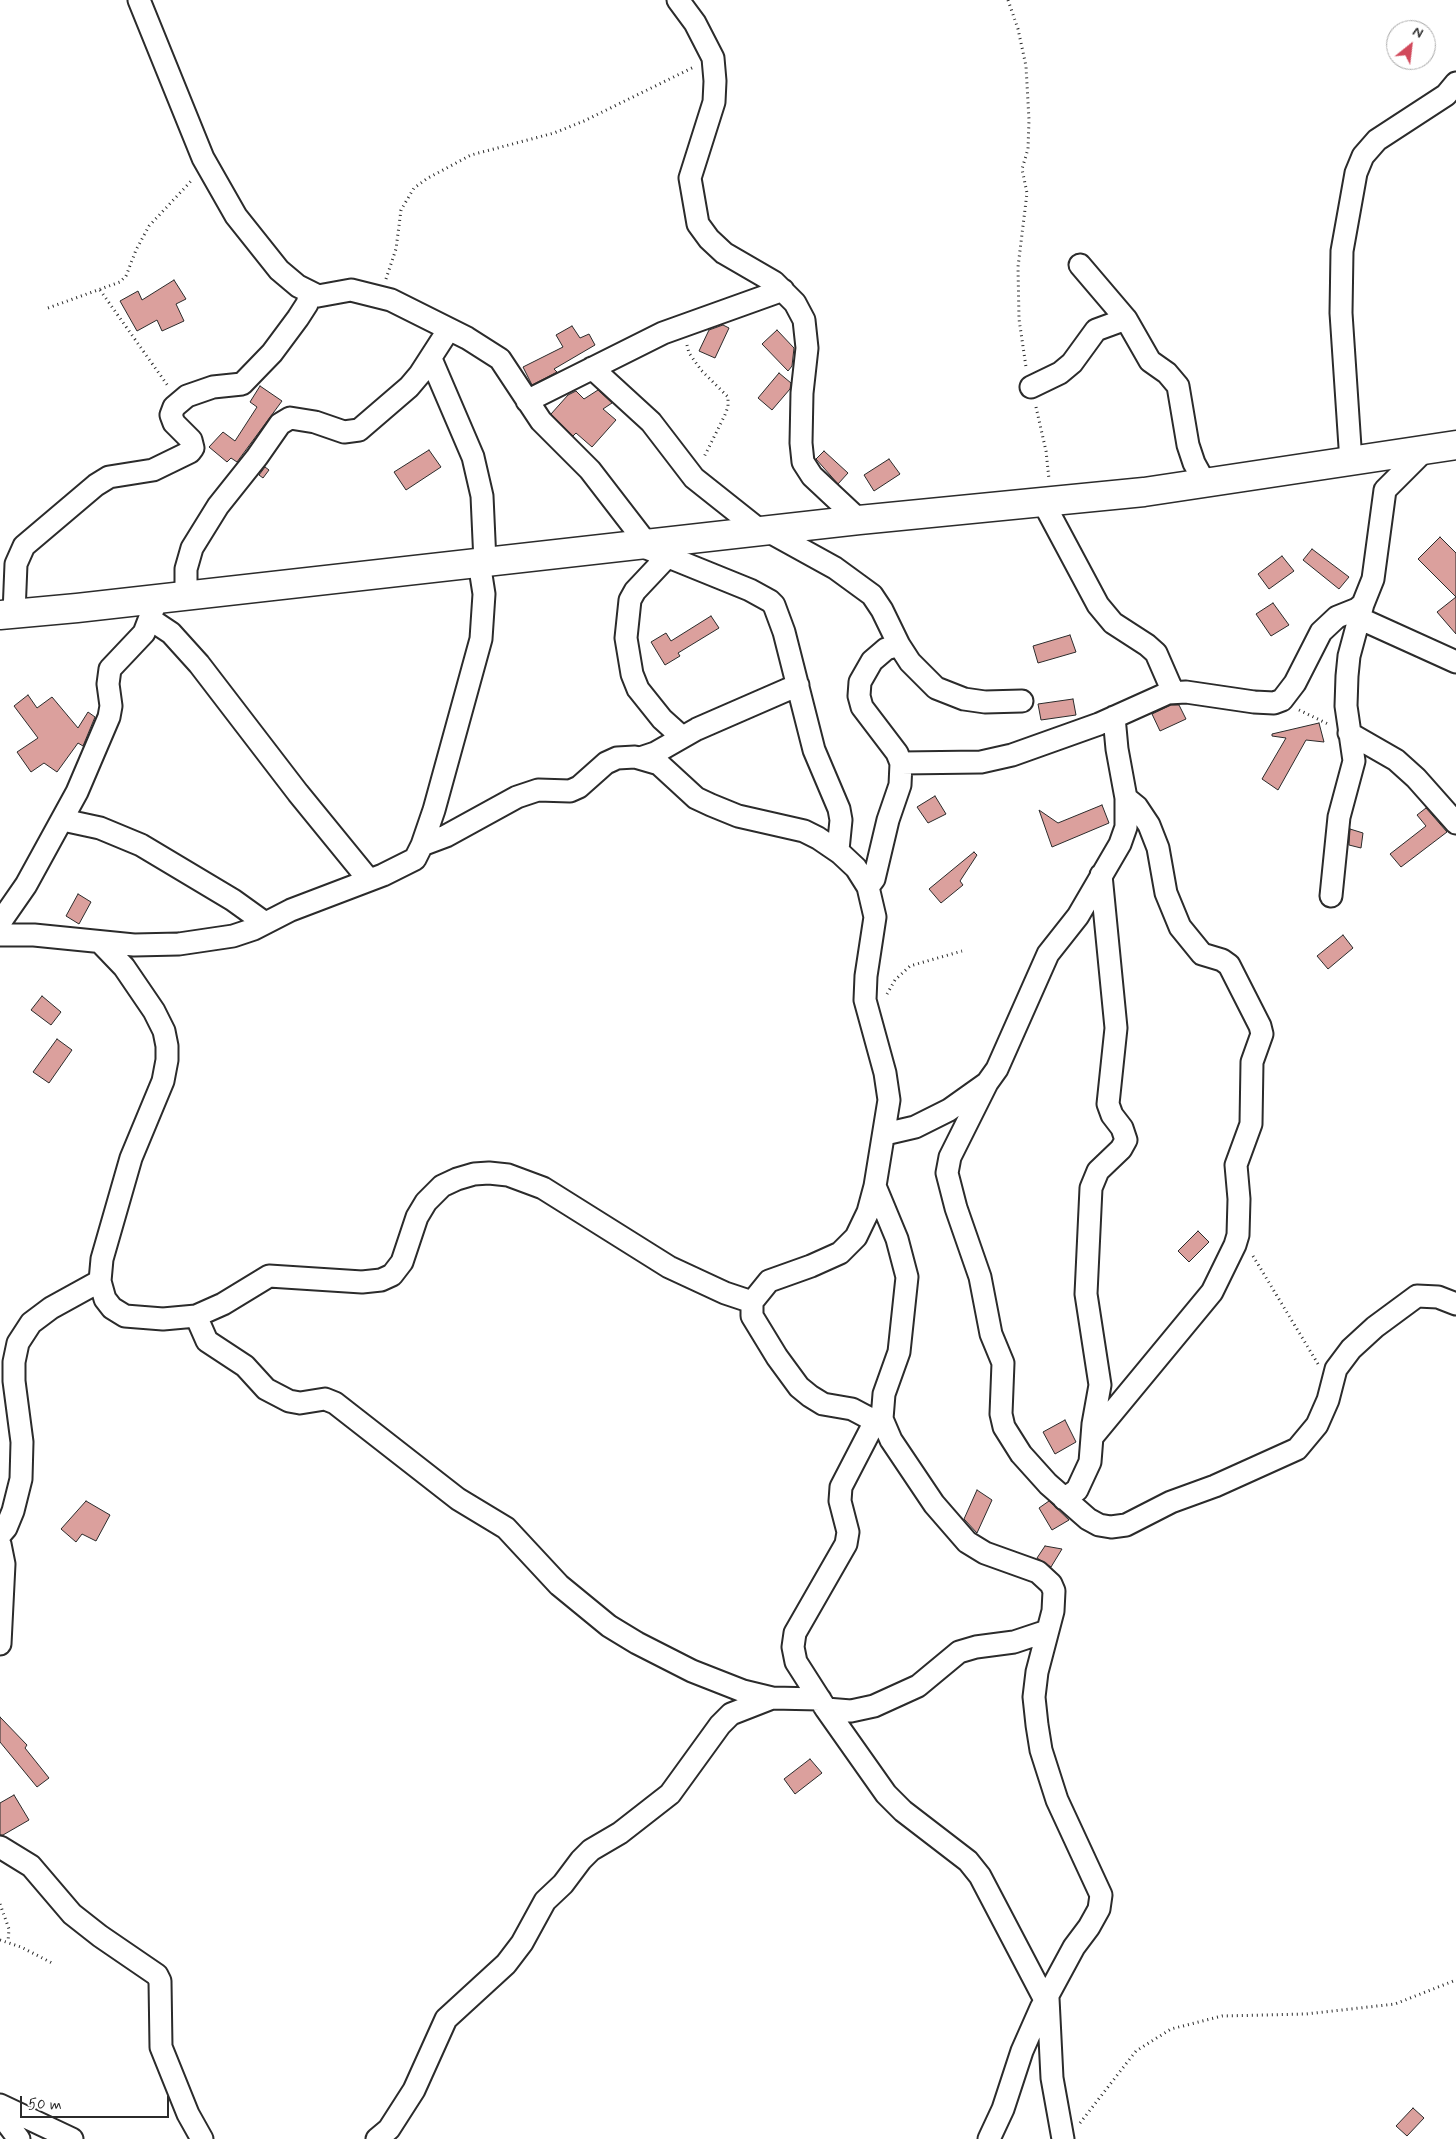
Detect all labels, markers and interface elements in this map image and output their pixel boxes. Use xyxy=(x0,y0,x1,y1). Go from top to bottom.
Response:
north arrow xyxy=(1386,20,1436,70)
text: N xyxy=(1409,23,1426,43)
scale bar xyxy=(22,2086,171,2118)
text: 50 m xyxy=(28,2095,62,2115)

